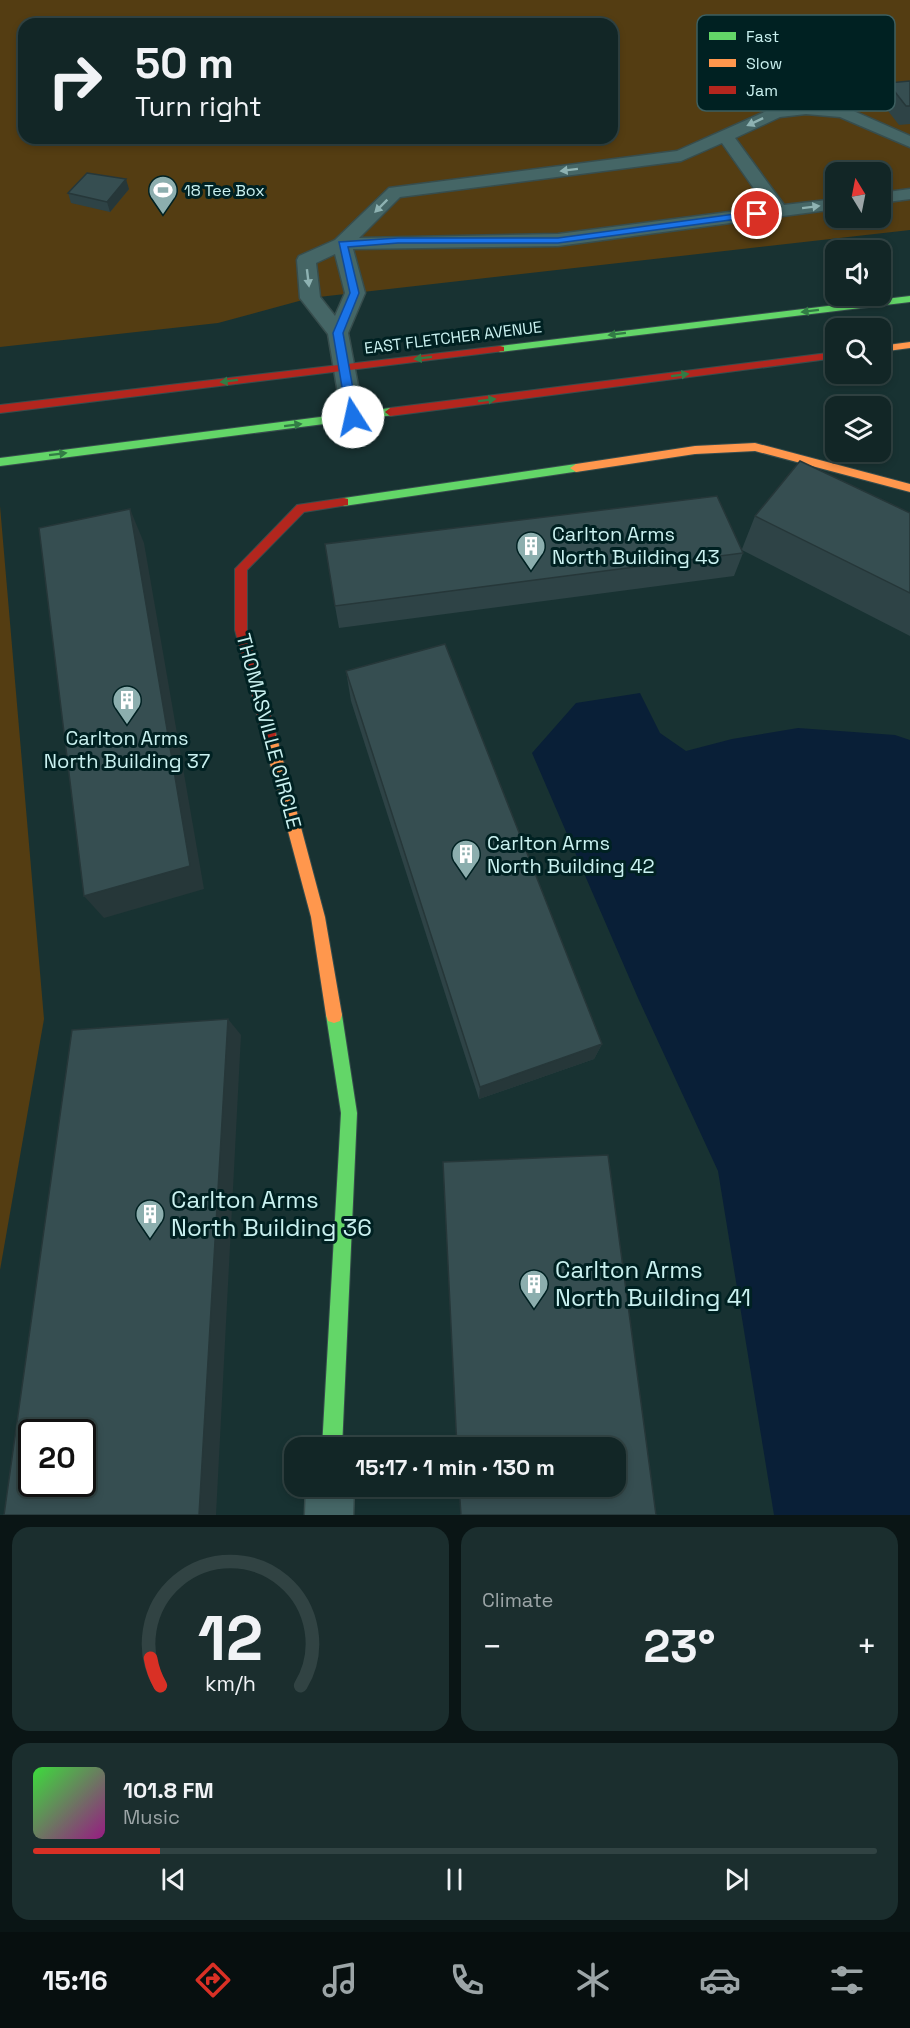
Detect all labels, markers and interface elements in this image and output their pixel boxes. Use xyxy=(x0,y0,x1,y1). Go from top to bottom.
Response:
legend xyxy=(697,15,895,111)
text: Fast xyxy=(746,26,779,47)
text: 50 m xyxy=(135,37,234,90)
icon: right xyxy=(36,42,114,120)
text: Slow xyxy=(746,53,782,74)
text: Jam xyxy=(746,80,778,101)
text: Turn right xyxy=(135,89,262,124)
one-way arrow xyxy=(746,117,764,127)
north arrow xyxy=(825,162,891,228)
map controls xyxy=(825,162,891,462)
one-way arrow xyxy=(559,165,578,175)
sports icon: 18 Tee Box xyxy=(147,174,179,216)
place label: 18 Tee Box xyxy=(184,180,265,201)
pin xyxy=(731,188,782,239)
icon: arrive xyxy=(740,197,773,230)
one-way arrow xyxy=(374,199,388,213)
one-way arrow xyxy=(802,202,821,212)
button: sound xyxy=(825,240,891,306)
one-way arrow xyxy=(303,269,312,288)
one-way arrow xyxy=(801,306,820,316)
street label: EAST FLETCHER AVENUE xyxy=(363,316,543,359)
button: search xyxy=(825,318,891,384)
one-way arrow xyxy=(607,329,626,339)
one-way arrow xyxy=(413,353,432,362)
one-way arrow xyxy=(671,370,690,380)
one-way arrow xyxy=(220,376,239,386)
position arrow xyxy=(321,385,385,449)
one-way arrow xyxy=(477,395,496,404)
button: layers xyxy=(825,396,891,462)
one-way arrow xyxy=(284,420,303,429)
one-way arrow xyxy=(49,450,68,459)
place label: Carlton Arms North Building 43 xyxy=(552,521,720,570)
building icon: Carlton Arms North Building 43 xyxy=(515,530,547,572)
street label: THOMASVILLE CIRCLE xyxy=(230,631,308,831)
building icon: Carlton Arms North Building 37 xyxy=(111,684,143,726)
place label: Carlton Arms North Building 37 xyxy=(44,725,210,774)
place label: Carlton Arms North Building 42 xyxy=(487,830,655,879)
building icon: Carlton Arms North Building 42 xyxy=(450,838,482,880)
place label: Carlton Arms North Building 36 xyxy=(171,1184,372,1243)
building icon: Carlton Arms North Building 36 xyxy=(134,1198,166,1240)
place label: Carlton Arms North Building 41 xyxy=(555,1254,751,1313)
building icon: Carlton Arms North Building 41 xyxy=(518,1268,550,1310)
speed limit sign: 20 xyxy=(18,1419,96,1497)
text: 15:17 · 1 min · 130 m xyxy=(355,1453,555,1481)
text: Climate xyxy=(482,1587,553,1613)
text: 12 xyxy=(198,1599,263,1678)
text: 23° xyxy=(644,1618,715,1675)
text: − xyxy=(482,1626,502,1668)
text: + xyxy=(857,1626,877,1668)
text: km/h xyxy=(205,1670,256,1697)
text: 101.8 FM xyxy=(123,1776,214,1804)
text: Music xyxy=(123,1804,180,1830)
icon: previous xyxy=(157,1863,190,1896)
icon: pause xyxy=(438,1863,471,1896)
icon: next xyxy=(720,1863,753,1896)
icon: directions xyxy=(192,1959,234,2001)
icon: music xyxy=(319,1959,361,2001)
icon: phone xyxy=(446,1959,488,2001)
icon: climate xyxy=(572,1959,614,2001)
icon: car xyxy=(699,1959,741,2001)
icon: filters xyxy=(826,1959,868,2001)
text: 15:16 xyxy=(42,1963,108,1998)

